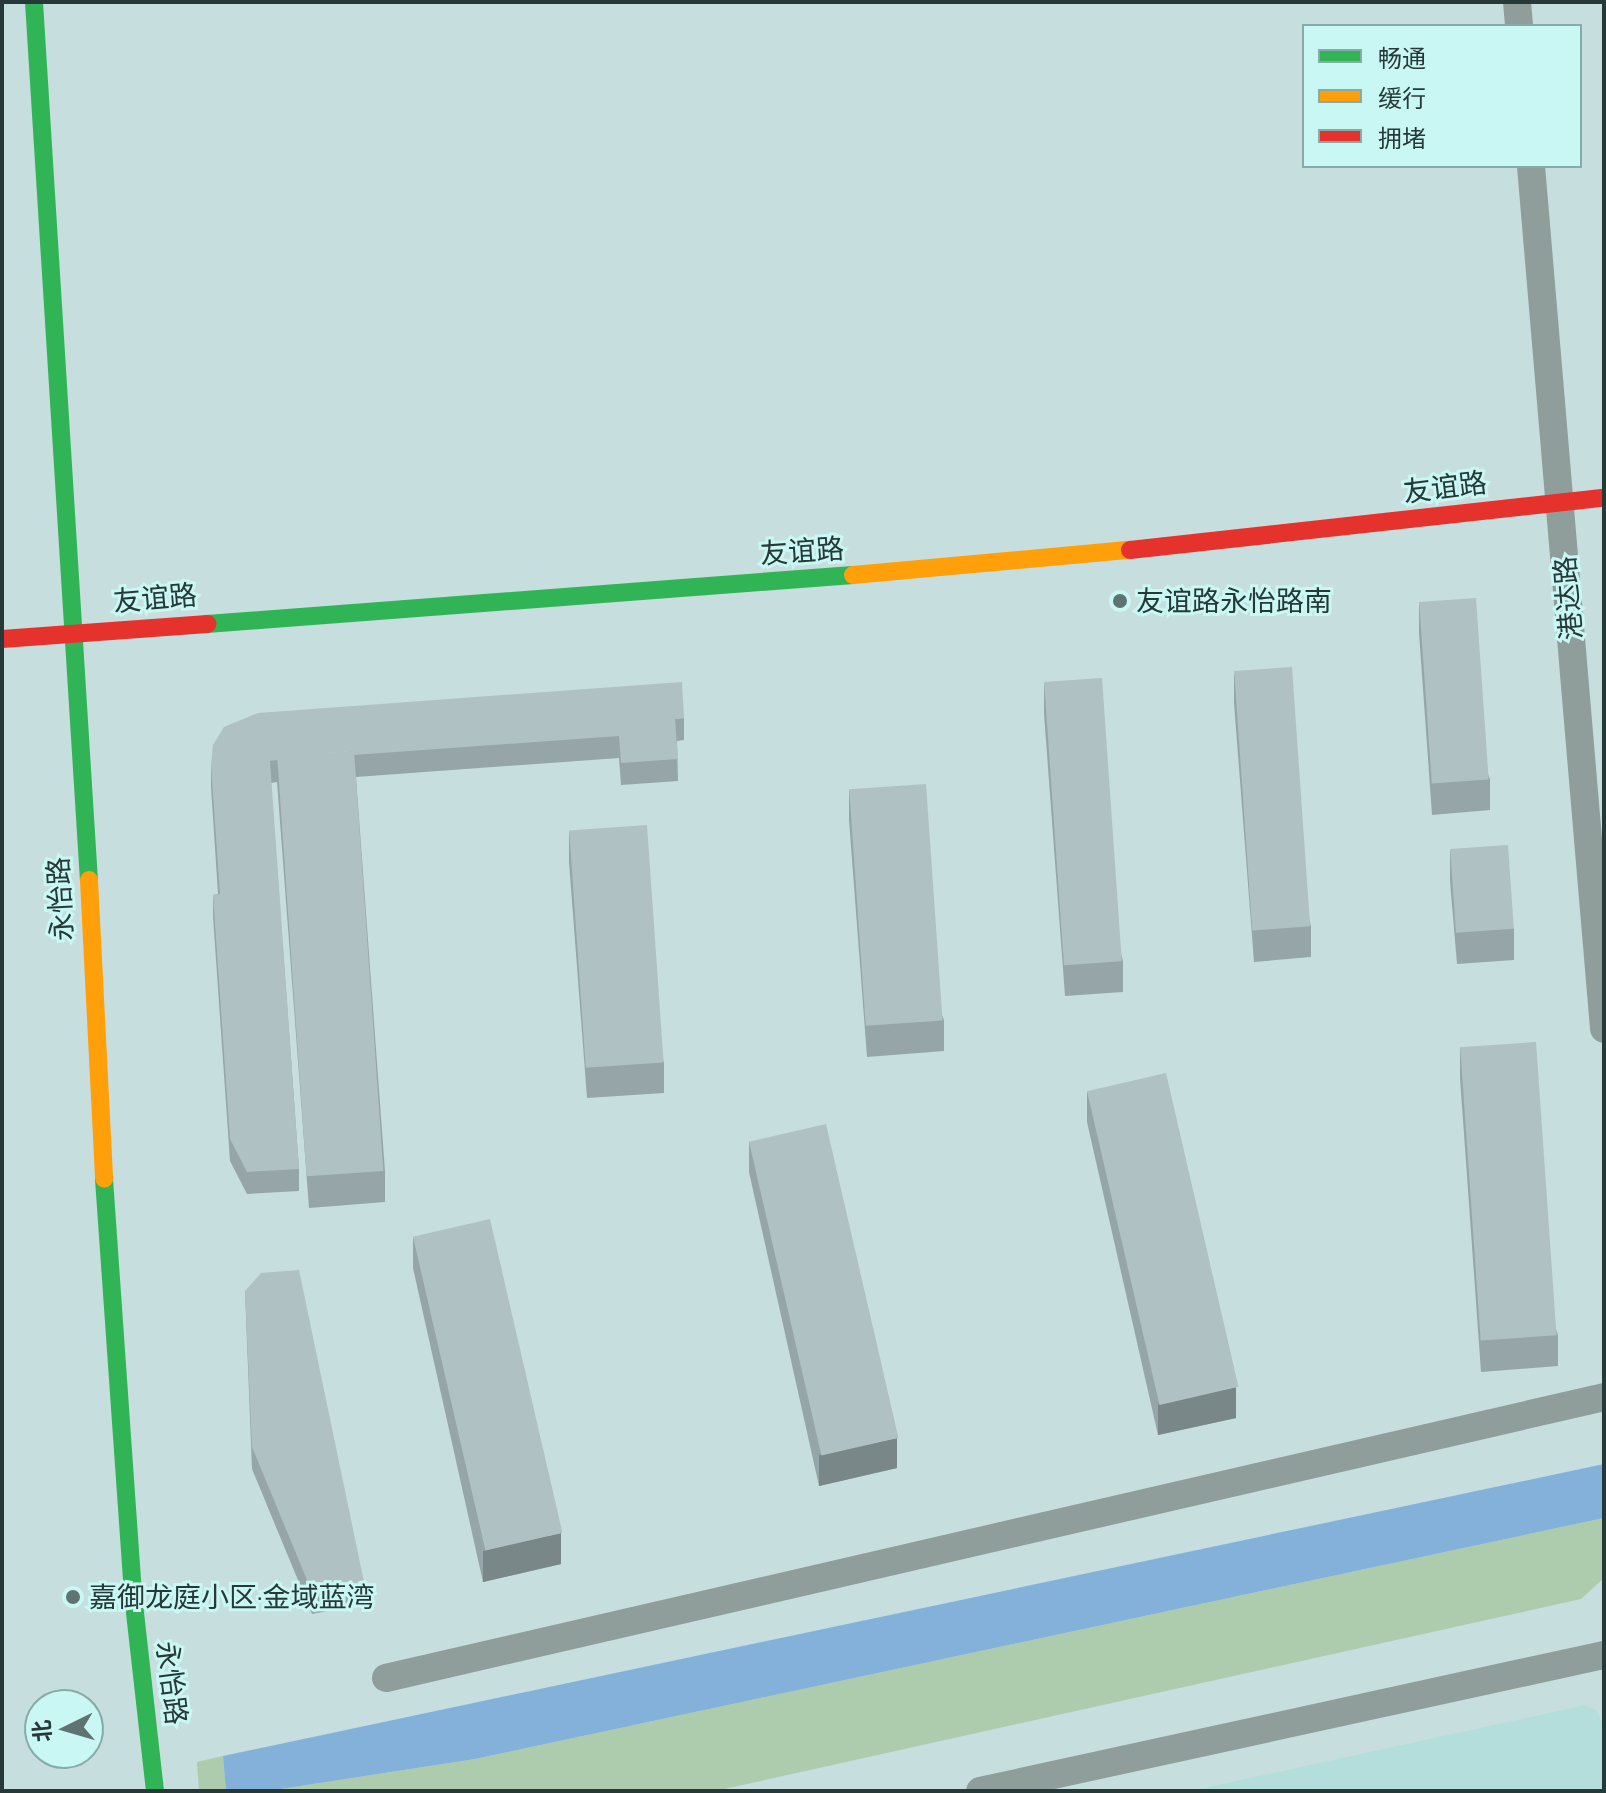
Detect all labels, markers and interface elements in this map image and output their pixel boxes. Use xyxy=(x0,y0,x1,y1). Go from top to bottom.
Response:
legend xyxy=(1302,24,1582,168)
text: 畅通 xyxy=(1378,43,1426,73)
text: 缓行 xyxy=(1378,83,1426,113)
text: 拥堵 xyxy=(1378,123,1426,153)
street label: 友谊路 xyxy=(1401,465,1489,509)
street label: 友谊路 xyxy=(759,531,845,571)
street label: 港达路 xyxy=(1548,555,1588,641)
street label: 友谊路 xyxy=(112,578,198,618)
place label: 友谊路永怡路南 xyxy=(1136,584,1332,618)
marker: 友谊路永怡路南 xyxy=(1111,592,1129,610)
street label: 永怡路 xyxy=(41,856,79,942)
place label: 嘉御龙庭小区·金域蓝湾 xyxy=(89,1580,374,1614)
marker: 嘉御龙庭小区·金域蓝湾 xyxy=(64,1588,82,1606)
street label: 永怡路 xyxy=(150,1639,194,1727)
north arrow xyxy=(24,1689,104,1769)
text: 北 xyxy=(27,1719,57,1743)

